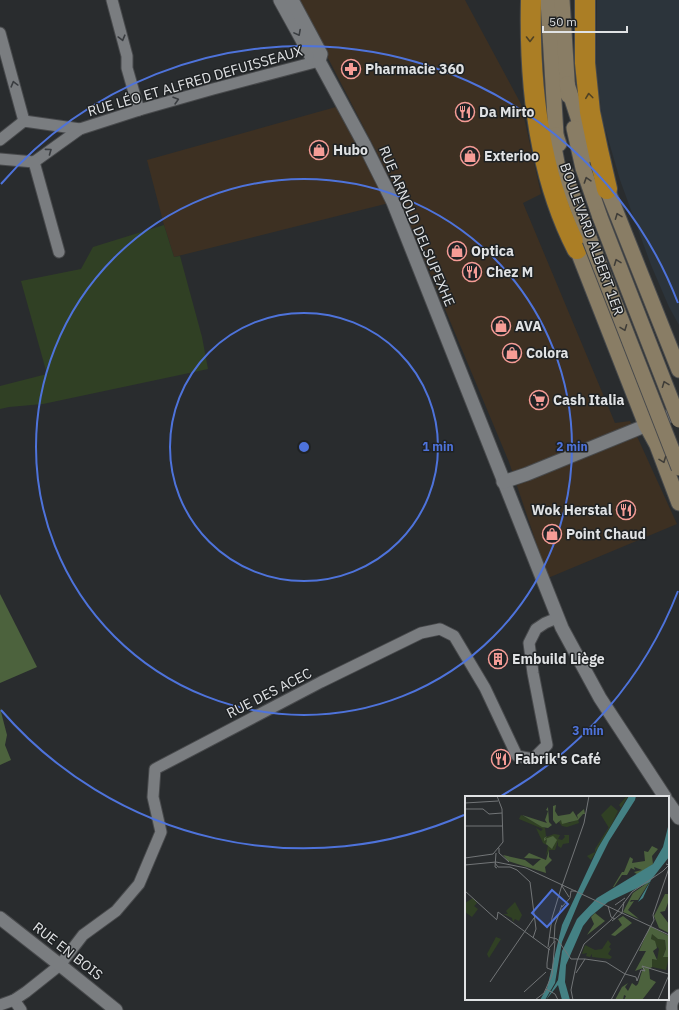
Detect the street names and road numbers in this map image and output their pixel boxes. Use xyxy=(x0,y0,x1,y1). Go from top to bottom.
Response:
street label: RUE LÉO ET ALFRED DEFUISSEAUX xyxy=(85,41,305,120)
street label: RUE ARNOLD DELSUPEXHE xyxy=(375,143,459,309)
street label: BOULEVARD ALBERT 1ER xyxy=(556,160,628,318)
street label: RUE DES ACEC xyxy=(223,664,315,722)
street label: RUE EN BOIS xyxy=(29,918,107,984)

